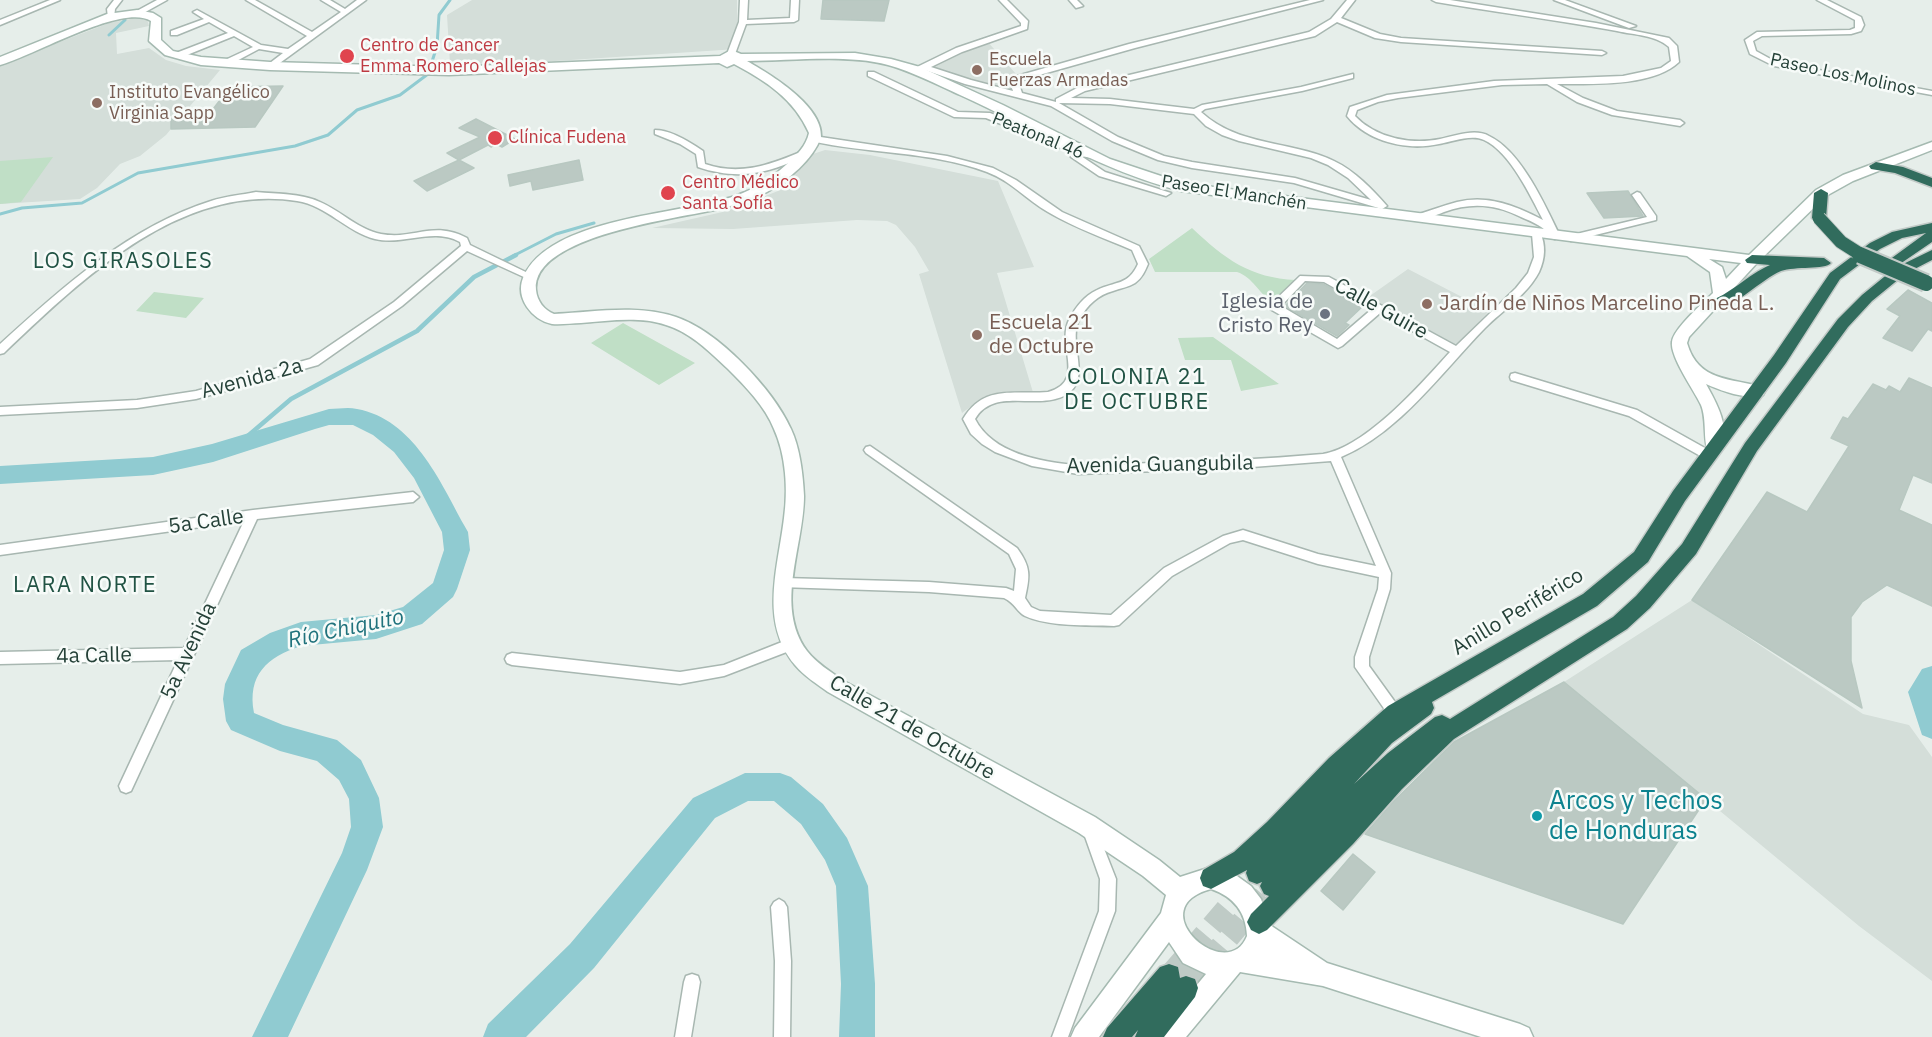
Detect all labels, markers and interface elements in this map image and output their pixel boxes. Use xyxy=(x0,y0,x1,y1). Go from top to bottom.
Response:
place label: Centro de Cancer Emma Romero Callejas xyxy=(360,35,547,78)
marker: Centro de Cancer Emma Romero Callejas xyxy=(338,47,356,65)
place label: Escuela Fuerzas Armadas xyxy=(989,49,1129,92)
street label: Paseo Los Molinos xyxy=(1768,49,1918,101)
marker: Escuela Fuerzas Armadas xyxy=(970,63,984,77)
place label: Instituto Evangélico Virginia Sapp xyxy=(109,82,270,124)
marker: Instituto Evangélico Virginia Sapp xyxy=(90,96,104,110)
street label: Peatonal 46 xyxy=(989,108,1087,164)
place label: Clínica Fudena xyxy=(508,127,626,149)
marker: Clínica Fudena xyxy=(486,129,504,147)
street label: Paseo El Manchén xyxy=(1160,171,1308,215)
place label: Centro Médico Santa Sofía xyxy=(682,172,799,214)
marker: Centro Médico Santa Sofía xyxy=(659,184,677,202)
district label: LOS GIRASOLES xyxy=(33,249,213,275)
street label: Calle Guire xyxy=(1330,273,1432,345)
place label: Iglesia de Cristo Rey xyxy=(1218,289,1313,339)
place label: Jardín de Niños Marcelino Pineda L. xyxy=(1439,291,1774,317)
marker: Jardín de Niños Marcelino Pineda L. xyxy=(1420,297,1434,311)
marker: Iglesia de Cristo Rey xyxy=(1318,307,1332,321)
place label: Escuela 21 de Octubre xyxy=(989,310,1094,360)
marker: Escuela 21 de Octubre xyxy=(970,328,984,342)
street label: Avenida 2a xyxy=(198,353,306,405)
district label: COLONIA 21 DE OCTUBRE xyxy=(1064,365,1210,416)
street label: Avenida Guangubila xyxy=(1066,451,1254,479)
street label: 5a Calle xyxy=(167,504,245,540)
street label: Anillo Periférico xyxy=(1448,563,1588,661)
district label: LARA NORTE xyxy=(13,573,157,599)
street label: 5a Avenida xyxy=(156,599,222,703)
water label: Río Chiquito xyxy=(285,604,407,654)
street label: 4a Calle xyxy=(56,643,132,669)
street label: Calle 21 de Octubre xyxy=(825,670,999,786)
place label: Arcos y Techos de Honduras xyxy=(1549,785,1723,846)
marker: Arcos y Techos de Honduras xyxy=(1530,809,1544,823)

